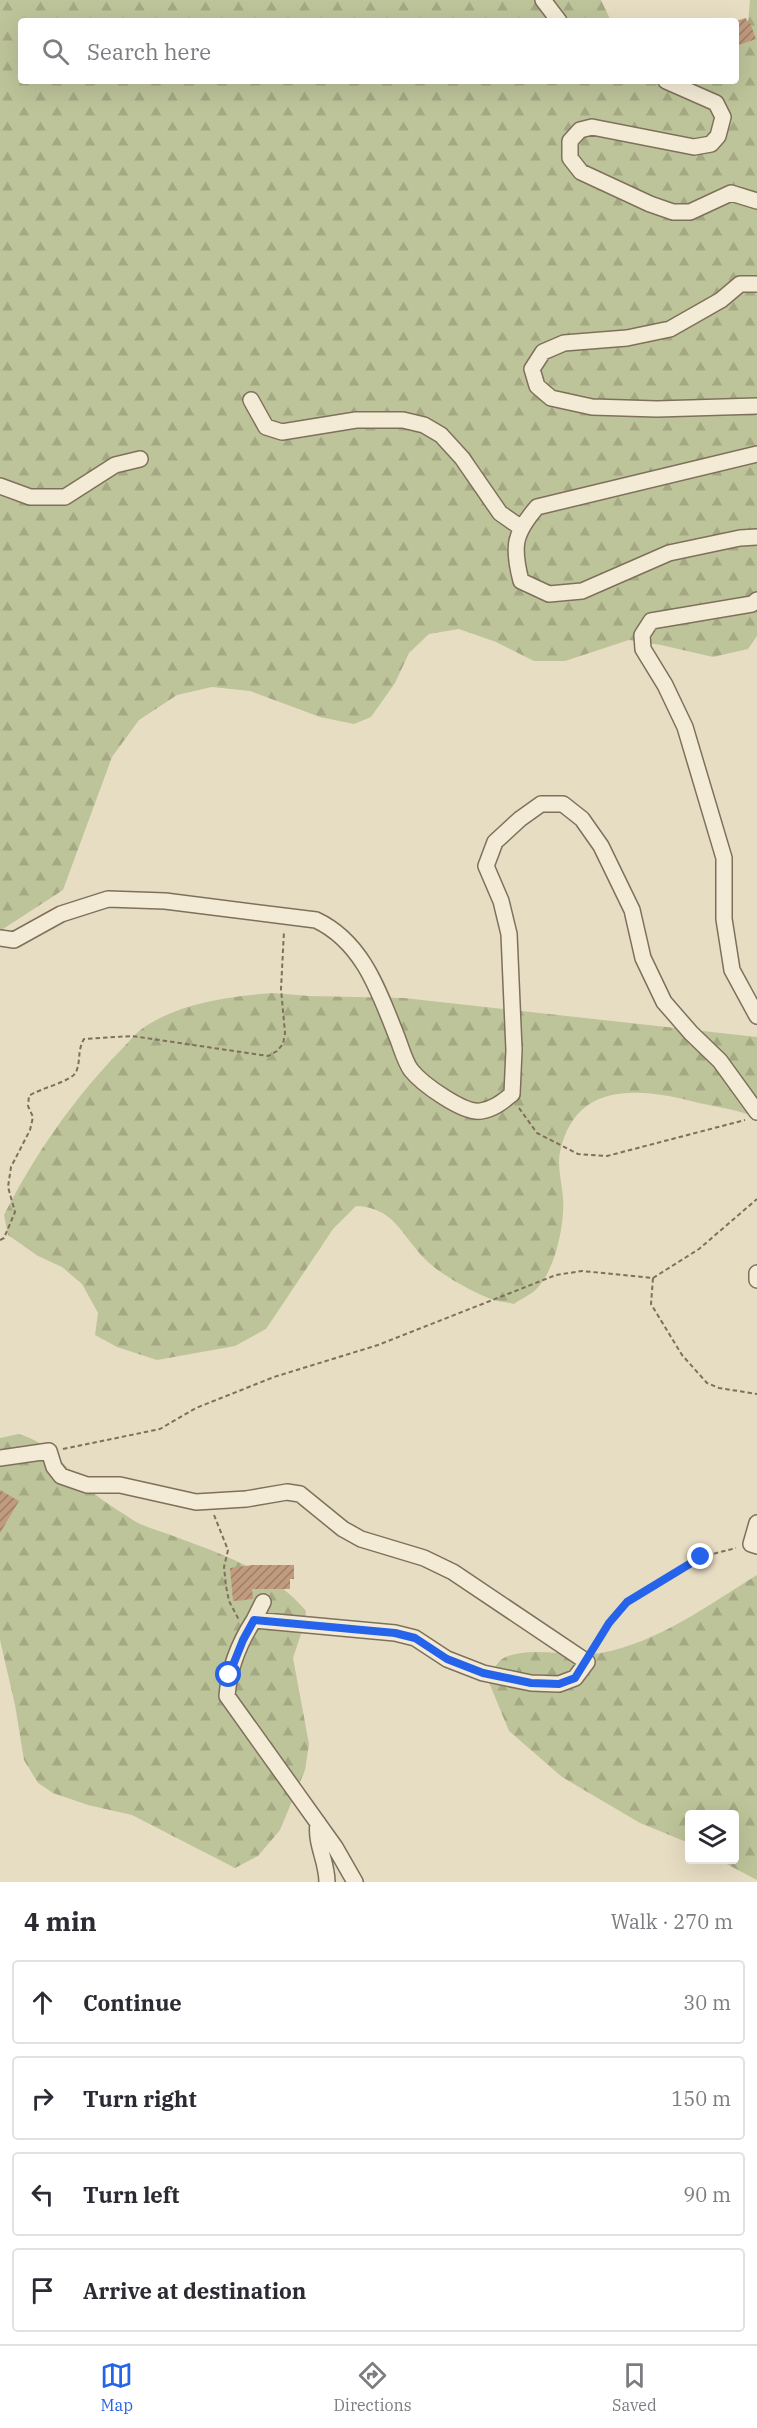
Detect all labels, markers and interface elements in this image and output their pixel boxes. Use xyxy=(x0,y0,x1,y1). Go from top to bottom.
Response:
search box xyxy=(18,18,739,84)
icon: search xyxy=(39,35,72,68)
text: Search here xyxy=(87,37,211,66)
route end xyxy=(687,1543,713,1569)
route start xyxy=(215,1661,241,1687)
map controls xyxy=(685,1810,739,1864)
button: layers xyxy=(685,1810,739,1864)
text: 4 min xyxy=(24,1904,97,1938)
text: Walk · 270 m xyxy=(611,1908,733,1935)
icon: ahead xyxy=(26,1986,59,2019)
text: Continue xyxy=(83,1988,182,2017)
text: 30 m xyxy=(683,1989,731,2016)
icon: right xyxy=(26,2082,59,2115)
text: Turn right xyxy=(83,2084,197,2113)
text: 150 m xyxy=(671,2085,731,2112)
icon: left xyxy=(26,2178,59,2211)
text: Turn left xyxy=(83,2180,179,2209)
text: 90 m xyxy=(683,2181,731,2208)
icon: arrive xyxy=(26,2274,59,2307)
text: Arrive at destination xyxy=(83,2276,306,2305)
tab: Map xyxy=(100,2359,133,2415)
tab: Directions xyxy=(334,2359,412,2415)
tab: Saved xyxy=(612,2359,657,2415)

